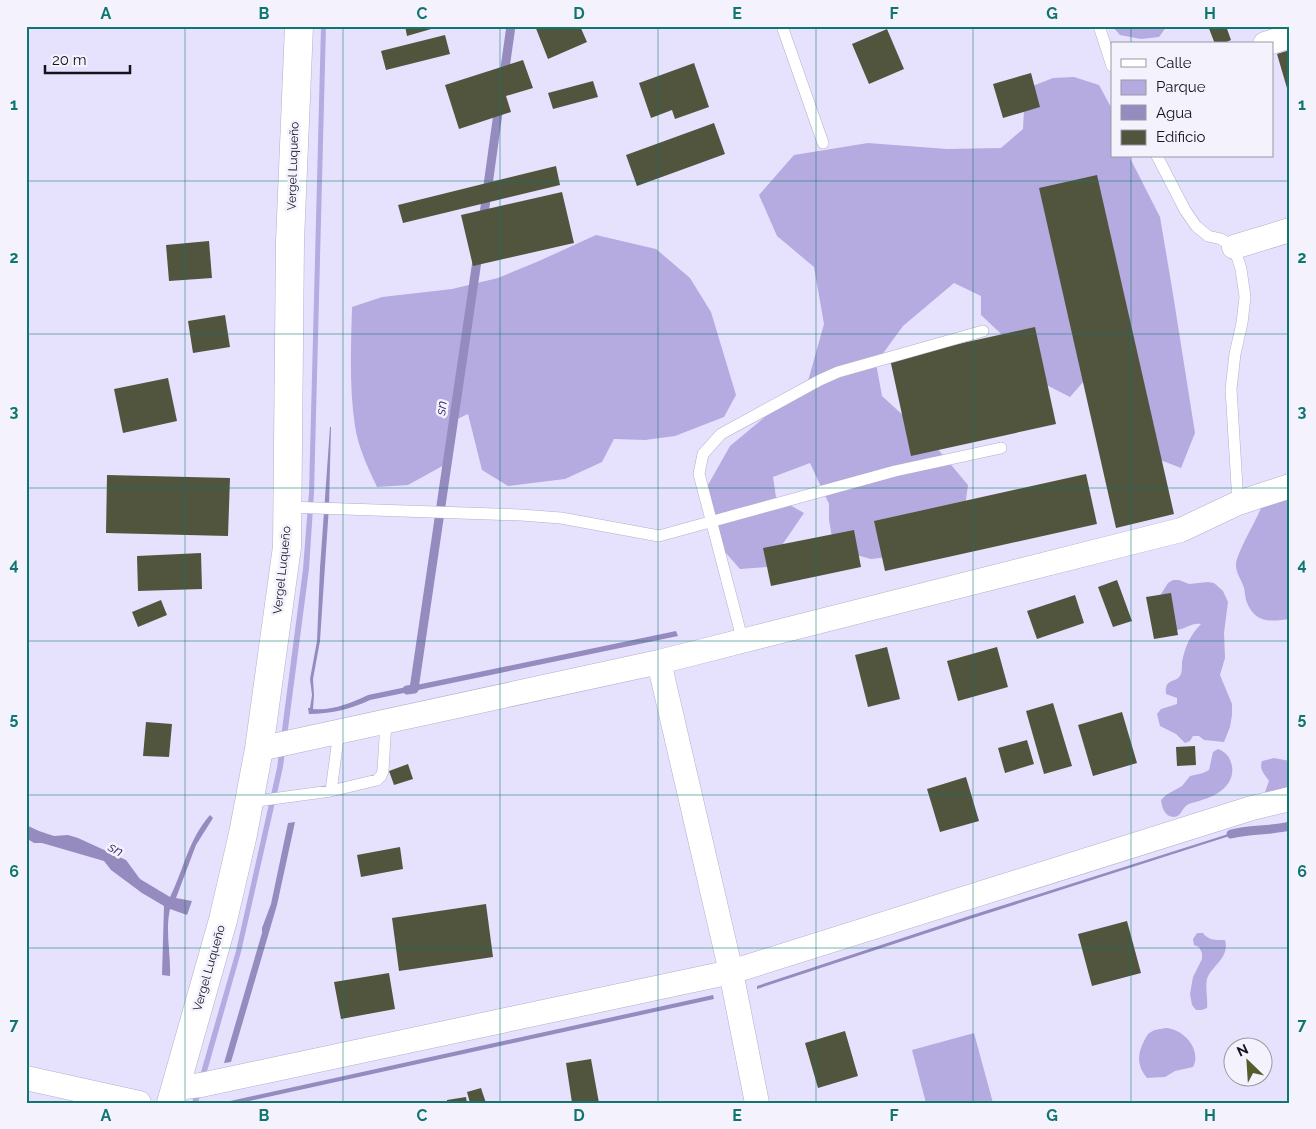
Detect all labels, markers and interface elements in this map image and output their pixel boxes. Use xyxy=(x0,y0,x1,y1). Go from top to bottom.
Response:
text: A xyxy=(101,4,112,23)
text: B xyxy=(259,4,270,23)
text: C xyxy=(417,4,428,23)
text: D xyxy=(573,4,585,23)
text: E xyxy=(732,4,742,23)
text: F xyxy=(889,4,899,23)
text: G xyxy=(1046,4,1058,23)
text: H xyxy=(1204,4,1216,23)
scale bar xyxy=(45,42,130,74)
legend xyxy=(1111,42,1274,158)
text: 20 m xyxy=(52,51,87,69)
text: Calle xyxy=(1156,54,1192,72)
text: Parque xyxy=(1156,78,1206,96)
text: 1 xyxy=(10,95,18,114)
text: 1 xyxy=(1298,95,1306,114)
text: Agua xyxy=(1156,104,1192,122)
street label: Vergel Luqueño xyxy=(284,121,302,211)
text: Edificio xyxy=(1156,128,1206,146)
text: 2 xyxy=(9,248,19,267)
text: 2 xyxy=(1297,248,1307,267)
water label: sn xyxy=(432,400,450,417)
text: 3 xyxy=(10,402,19,421)
text: 3 xyxy=(1298,402,1307,421)
street label: Vergel Luqueño xyxy=(270,525,294,615)
text: 4 xyxy=(9,555,19,574)
text: 4 xyxy=(1297,555,1307,574)
text: 5 xyxy=(10,709,19,728)
text: 5 xyxy=(1298,709,1307,728)
water label: sn xyxy=(105,838,126,860)
text: 6 xyxy=(9,862,19,881)
text: 6 xyxy=(1297,862,1307,881)
street label: Vergel Luqueño xyxy=(190,923,228,1013)
text: 7 xyxy=(10,1015,19,1034)
text: 7 xyxy=(1298,1015,1307,1034)
north arrow xyxy=(1224,1036,1274,1086)
text: N xyxy=(1234,1041,1251,1060)
text: A xyxy=(101,1106,112,1125)
text: B xyxy=(259,1106,270,1125)
text: C xyxy=(417,1106,428,1125)
text: D xyxy=(573,1106,585,1125)
text: E xyxy=(732,1106,742,1125)
text: F xyxy=(889,1106,899,1125)
text: G xyxy=(1046,1106,1058,1125)
text: H xyxy=(1204,1106,1216,1125)

